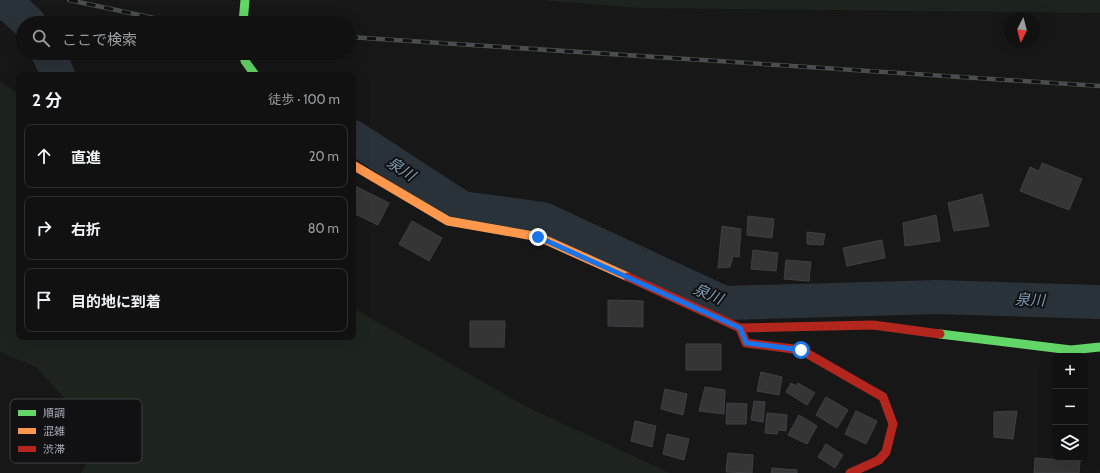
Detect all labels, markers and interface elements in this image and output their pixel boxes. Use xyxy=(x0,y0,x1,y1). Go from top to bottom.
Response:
north arrow xyxy=(1004,12,1040,48)
search box xyxy=(16,16,356,60)
icon: search xyxy=(30,27,52,49)
text: ここで検索 xyxy=(62,31,137,49)
text: 2 分 xyxy=(32,90,62,110)
text: 徒歩 · 100 m xyxy=(268,91,340,107)
icon: ahead xyxy=(33,145,55,167)
text: 20 m xyxy=(309,148,339,164)
text: 直進 xyxy=(71,149,101,167)
water label: 泉川 xyxy=(384,153,420,186)
icon: right xyxy=(33,217,55,239)
text: 80 m xyxy=(308,220,339,236)
text: 右折 xyxy=(71,221,101,239)
route end xyxy=(529,228,547,246)
water label: 泉川 xyxy=(691,280,727,309)
icon: arrive xyxy=(33,289,55,311)
water label: 泉川 xyxy=(1015,290,1047,310)
text: 目的地に到着 xyxy=(71,293,161,311)
route start xyxy=(792,341,810,359)
map controls xyxy=(1052,353,1088,461)
button: + xyxy=(1052,353,1088,389)
button: − xyxy=(1052,389,1088,425)
legend xyxy=(10,399,142,463)
text: 順調 xyxy=(43,406,65,420)
text: 混雑 xyxy=(43,424,65,438)
button: layers xyxy=(1052,425,1088,461)
text: 渋滞 xyxy=(43,442,65,456)

